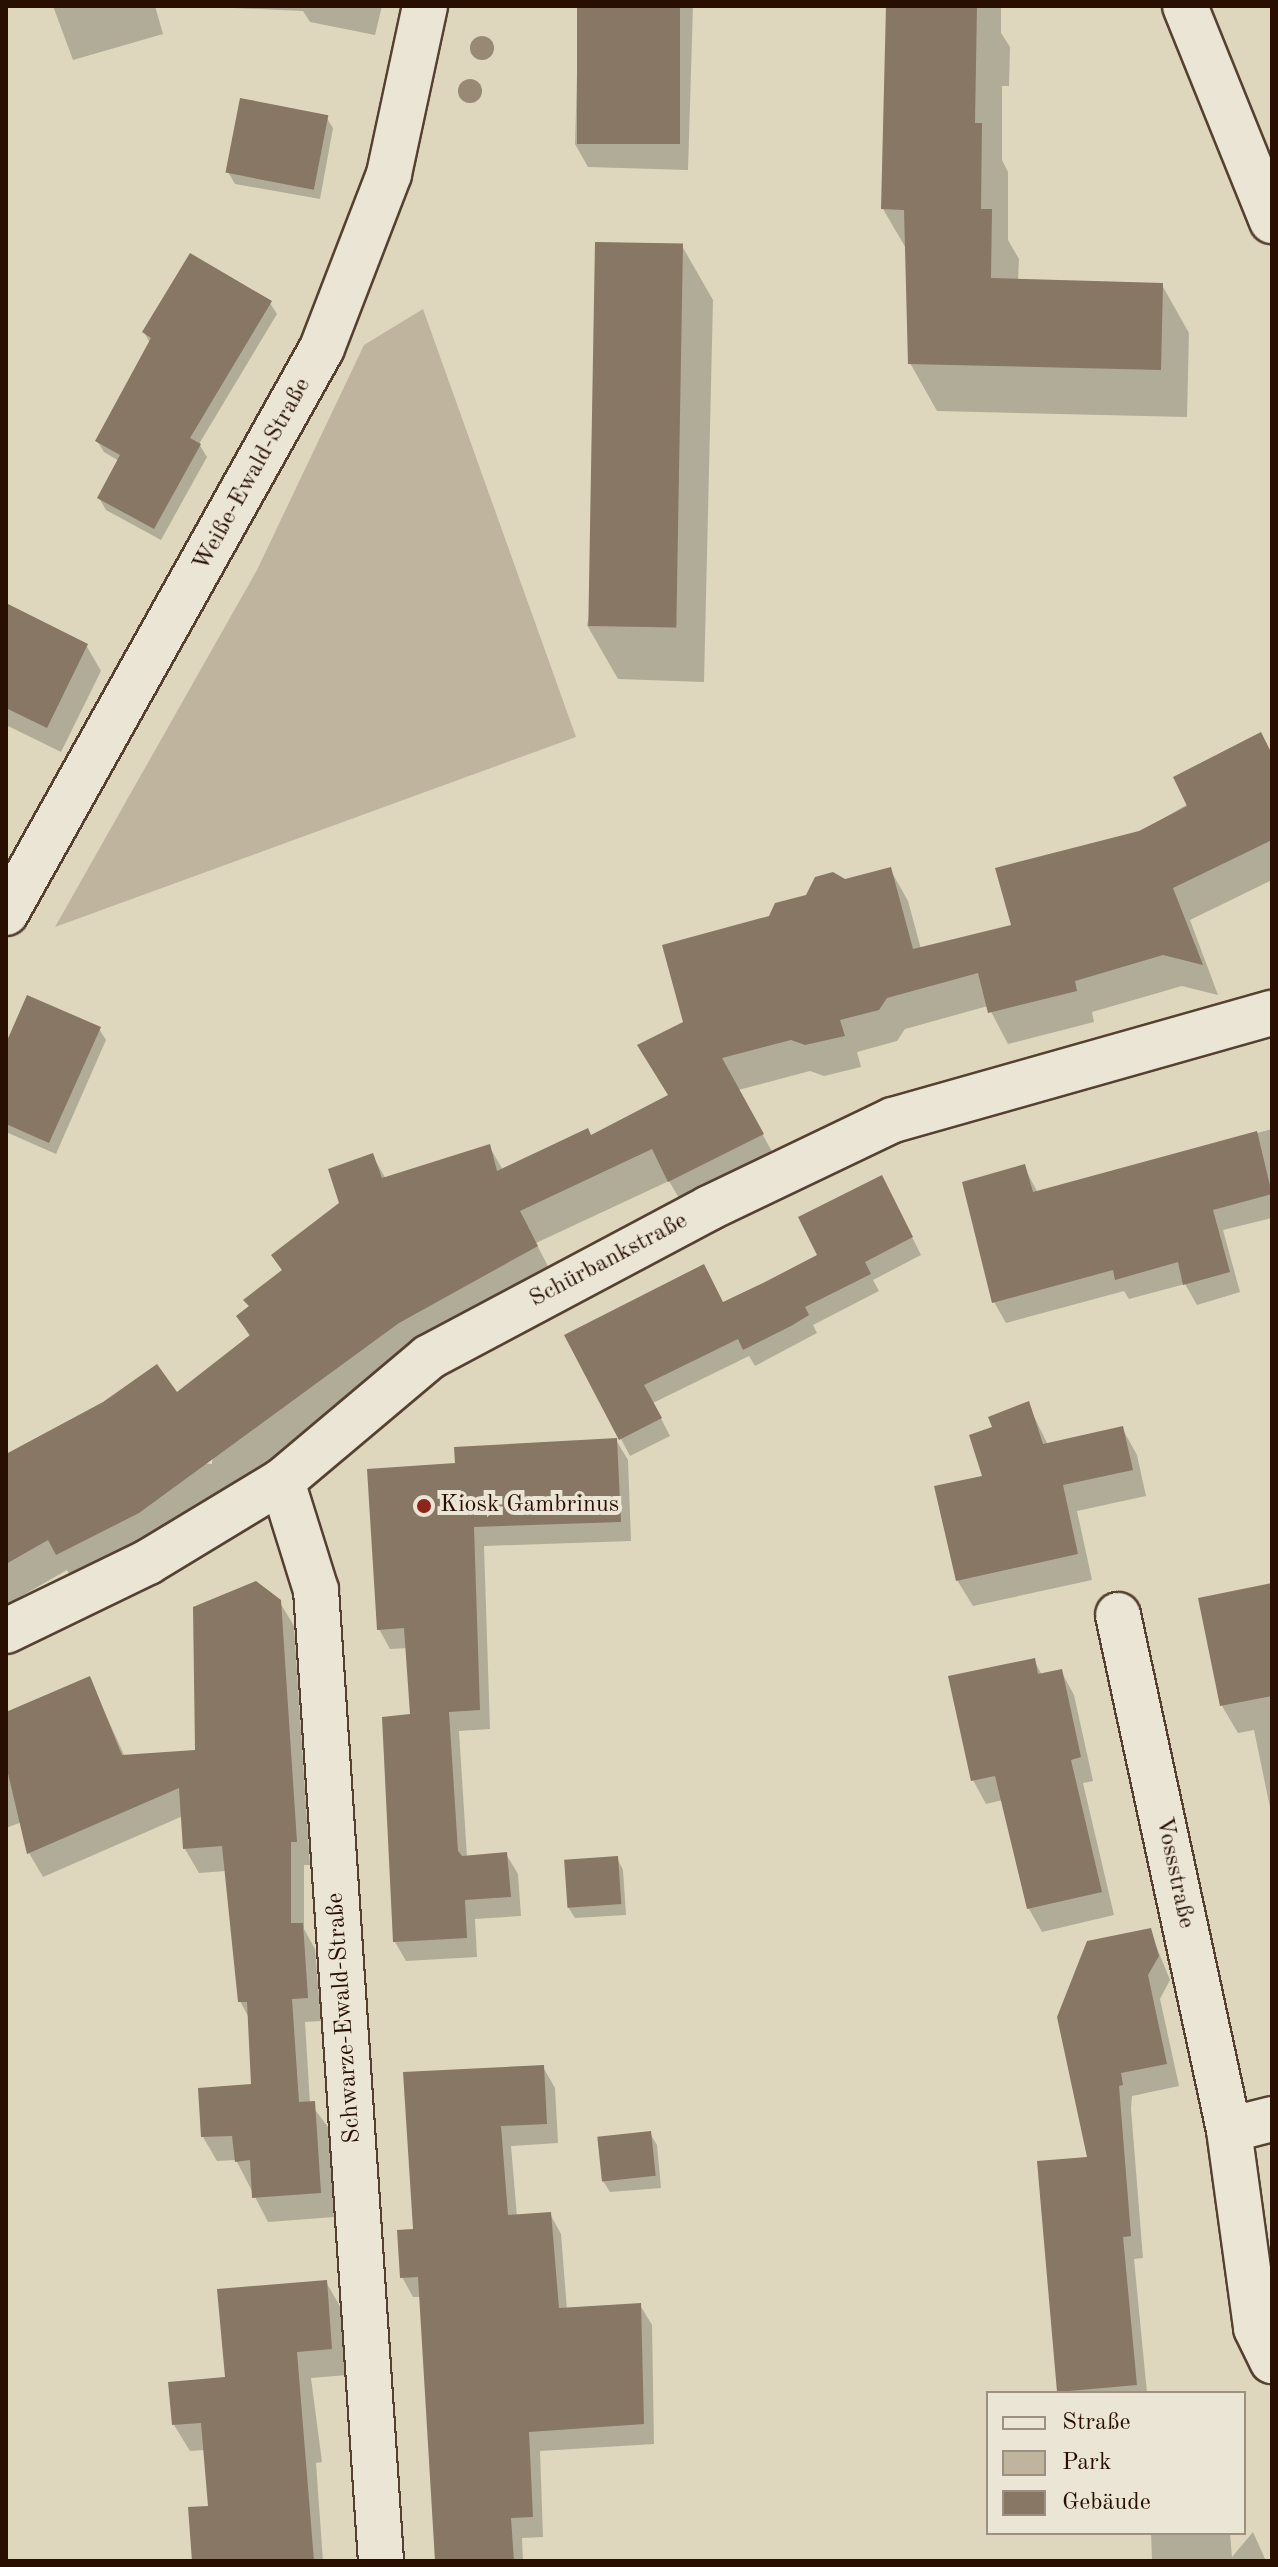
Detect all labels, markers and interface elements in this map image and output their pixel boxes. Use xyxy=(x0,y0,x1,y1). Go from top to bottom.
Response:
street label: Weiße-Ewald-Straße xyxy=(188,373,318,577)
street label: Schürbankstraße xyxy=(525,1207,693,1315)
place label: Kiosk Gambrinus xyxy=(440,1492,619,1520)
marker: Kiosk Gambrinus xyxy=(415,1497,433,1515)
street label: Vossstraße xyxy=(1148,1815,1200,1931)
street label: Schwarze-Ewald-Straße xyxy=(322,1892,368,2144)
legend xyxy=(986,2391,1246,2535)
text: Straße xyxy=(1062,2411,1131,2435)
text: Park xyxy=(1062,2451,1111,2475)
text: Gebäude xyxy=(1062,2491,1151,2515)

